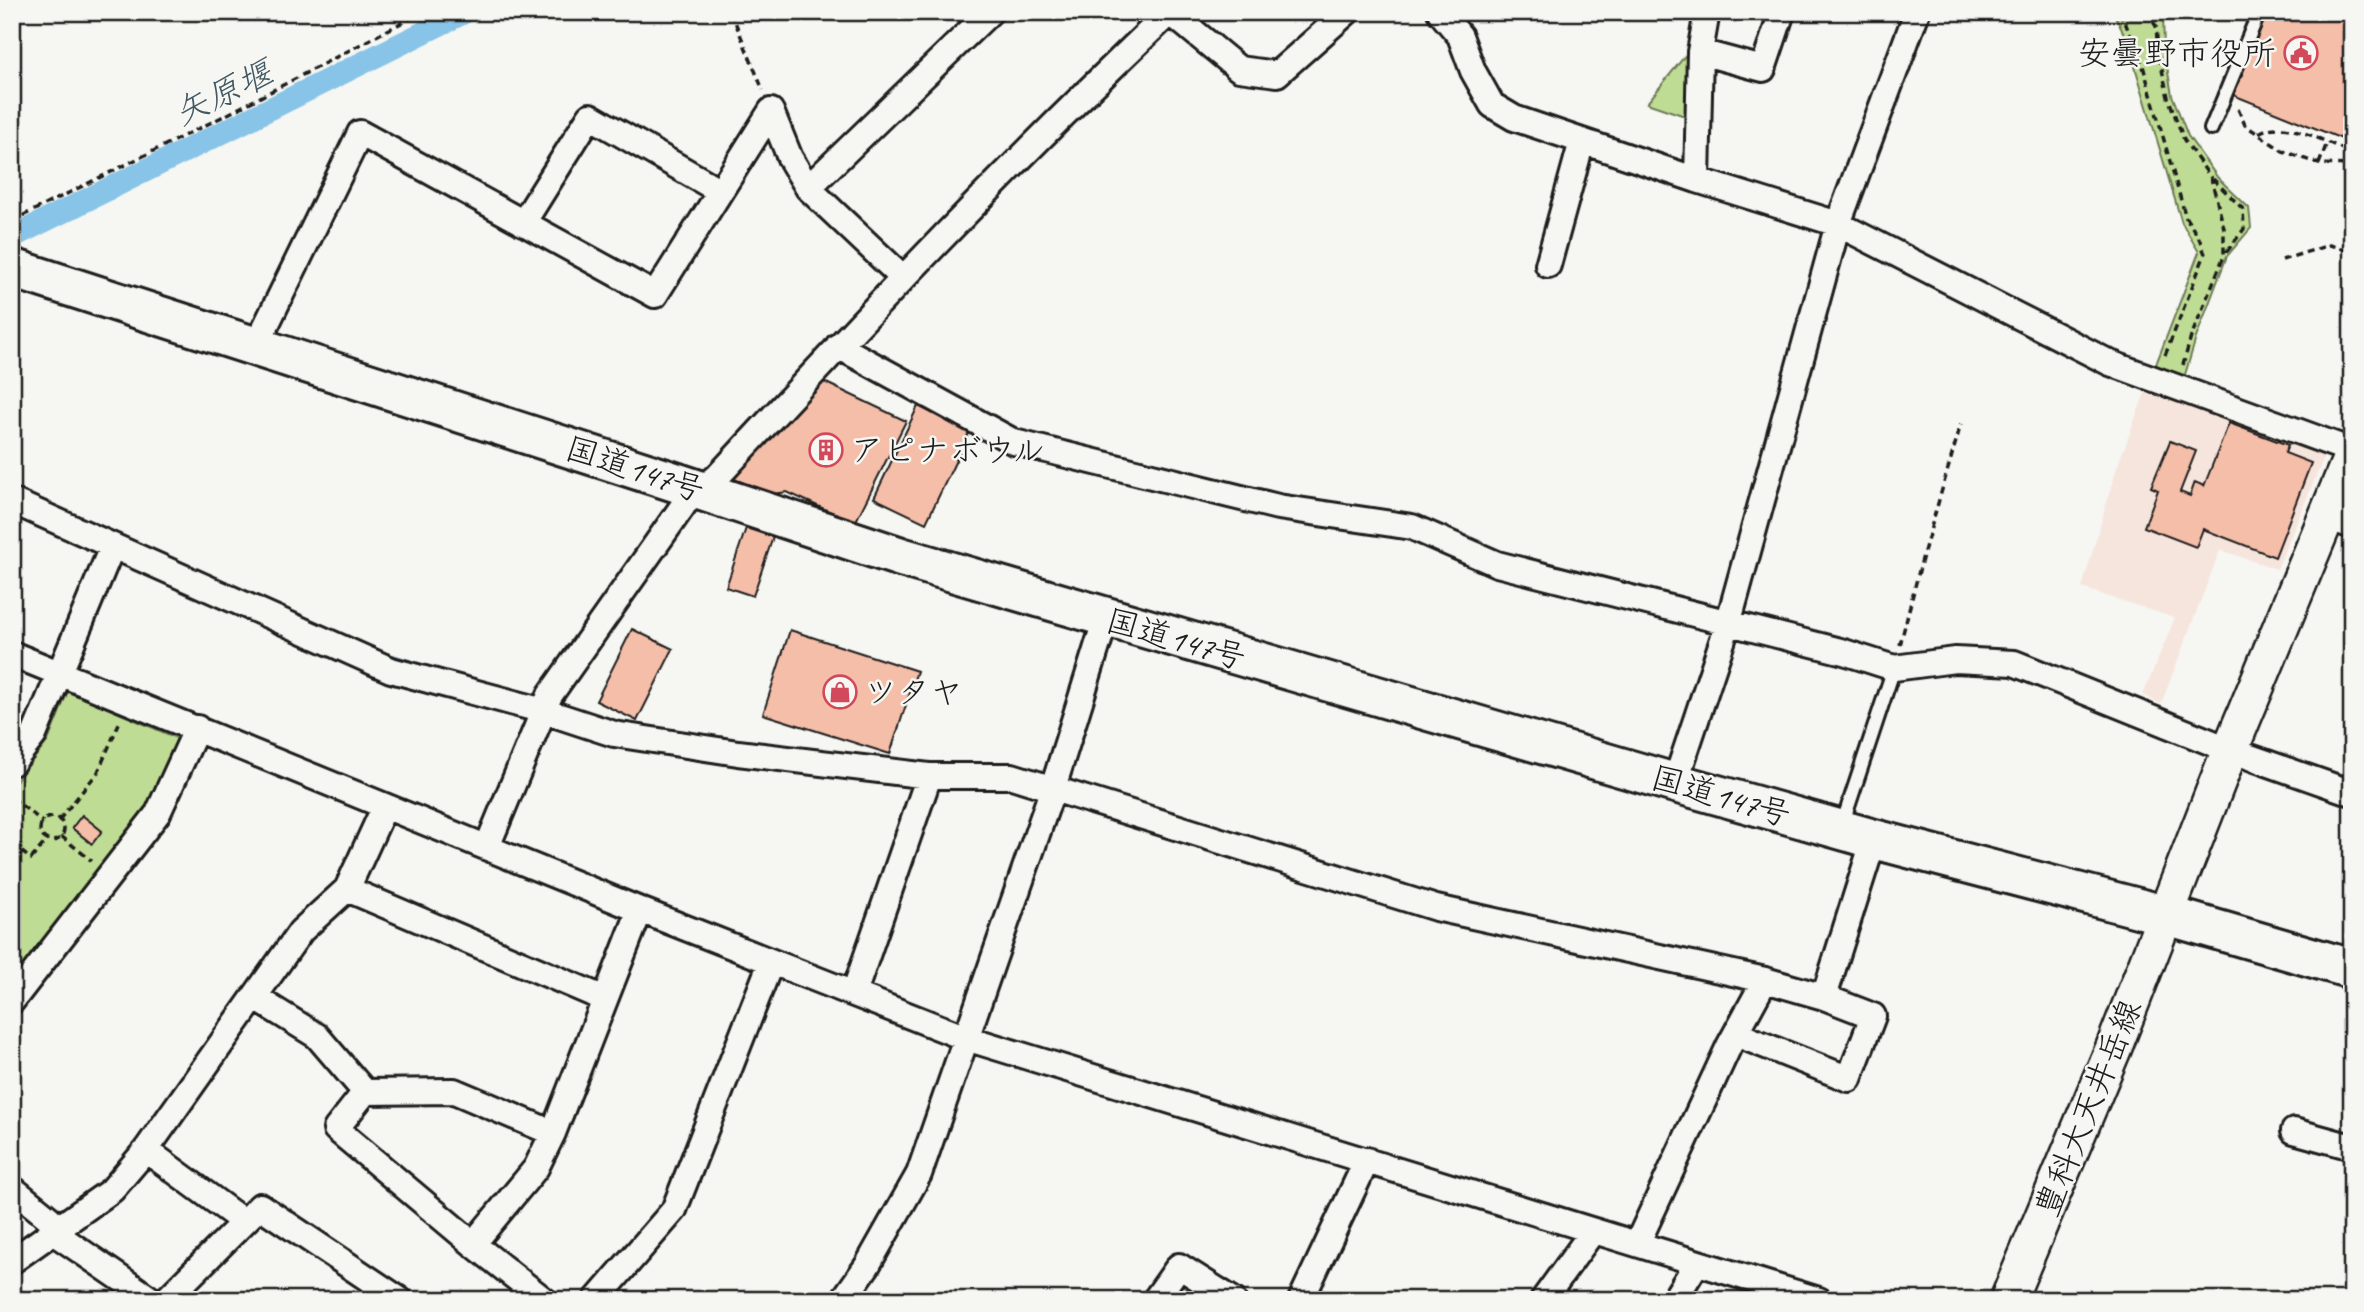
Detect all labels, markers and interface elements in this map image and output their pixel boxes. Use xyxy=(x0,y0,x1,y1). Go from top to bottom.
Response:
place label: 安曇野市役所 xyxy=(2078,32,2276,74)
public building icon: 安曇野市役所 xyxy=(2282,34,2320,72)
water label: 矢原堰 xyxy=(166,48,284,136)
street label: 国道147号 xyxy=(560,427,710,511)
place label: アピナボウル xyxy=(850,429,1045,471)
building icon: アピナボウル xyxy=(807,431,845,469)
street label: 国道147号 xyxy=(1101,599,1251,679)
place label: ツタヤ xyxy=(864,671,963,713)
shop icon: ツタヤ xyxy=(821,673,859,711)
street label: 国道147号 xyxy=(1646,756,1796,836)
street label: 豊科大天井岳線 xyxy=(2025,993,2151,1223)

